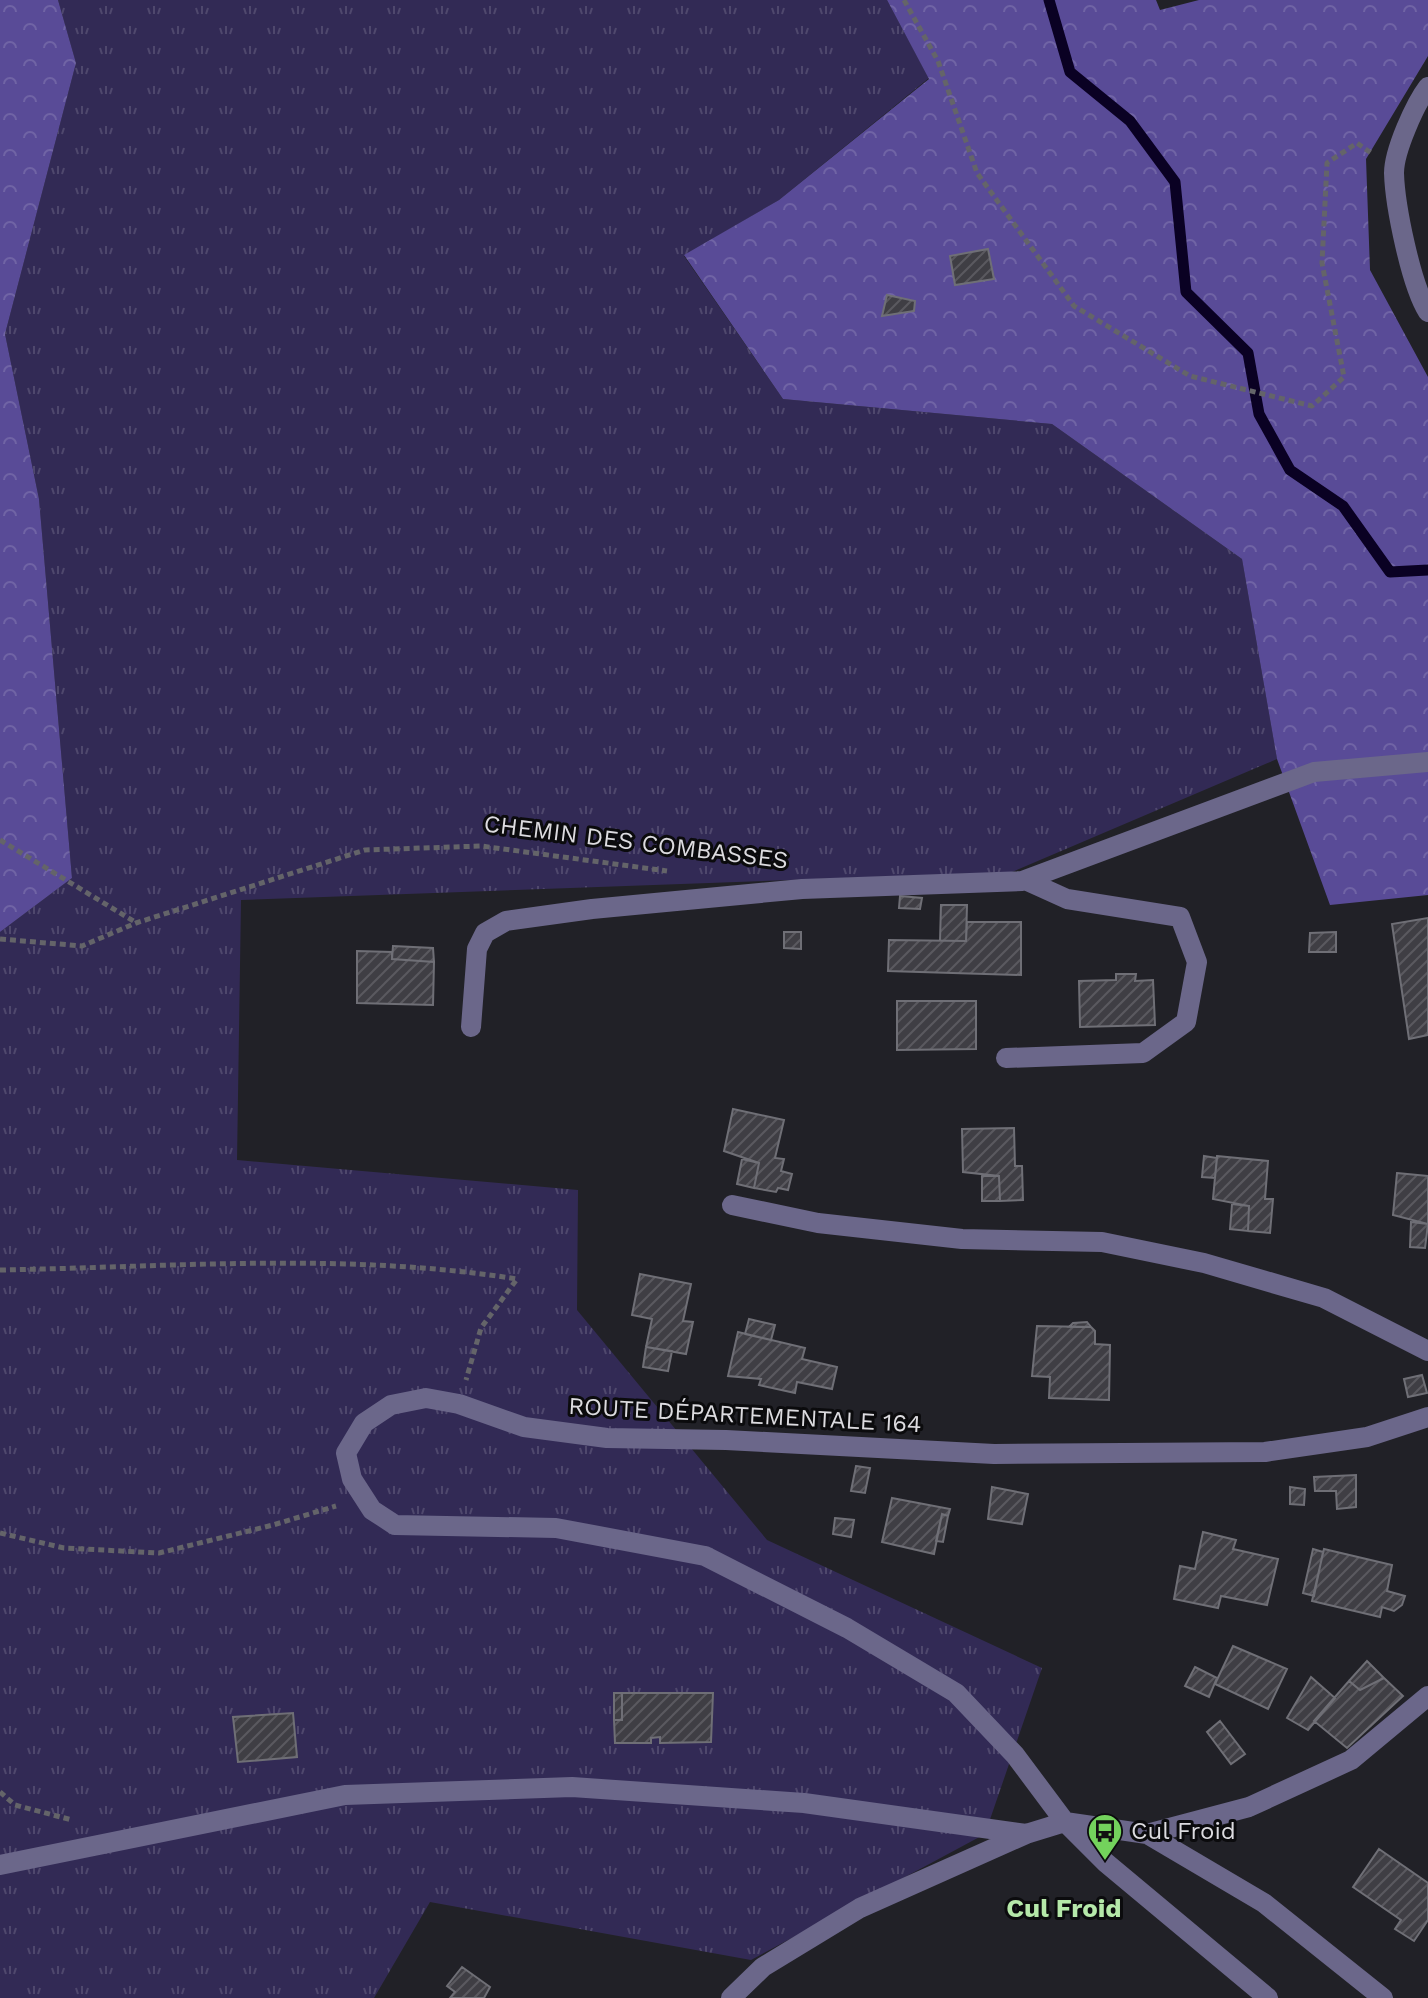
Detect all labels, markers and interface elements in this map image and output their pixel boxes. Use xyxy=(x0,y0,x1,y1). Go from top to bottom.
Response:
street label: CHEMIN DES COMBASSES xyxy=(482,809,790,875)
street label: ROUTE DÉPARTEMENTALE 164 xyxy=(568,1392,922,1438)
bus stop icon: Cul Froid xyxy=(1086,1812,1124,1862)
place label: Cul Froid xyxy=(1131,1817,1236,1845)
district label: Cul Froid xyxy=(1006,1893,1122,1923)

